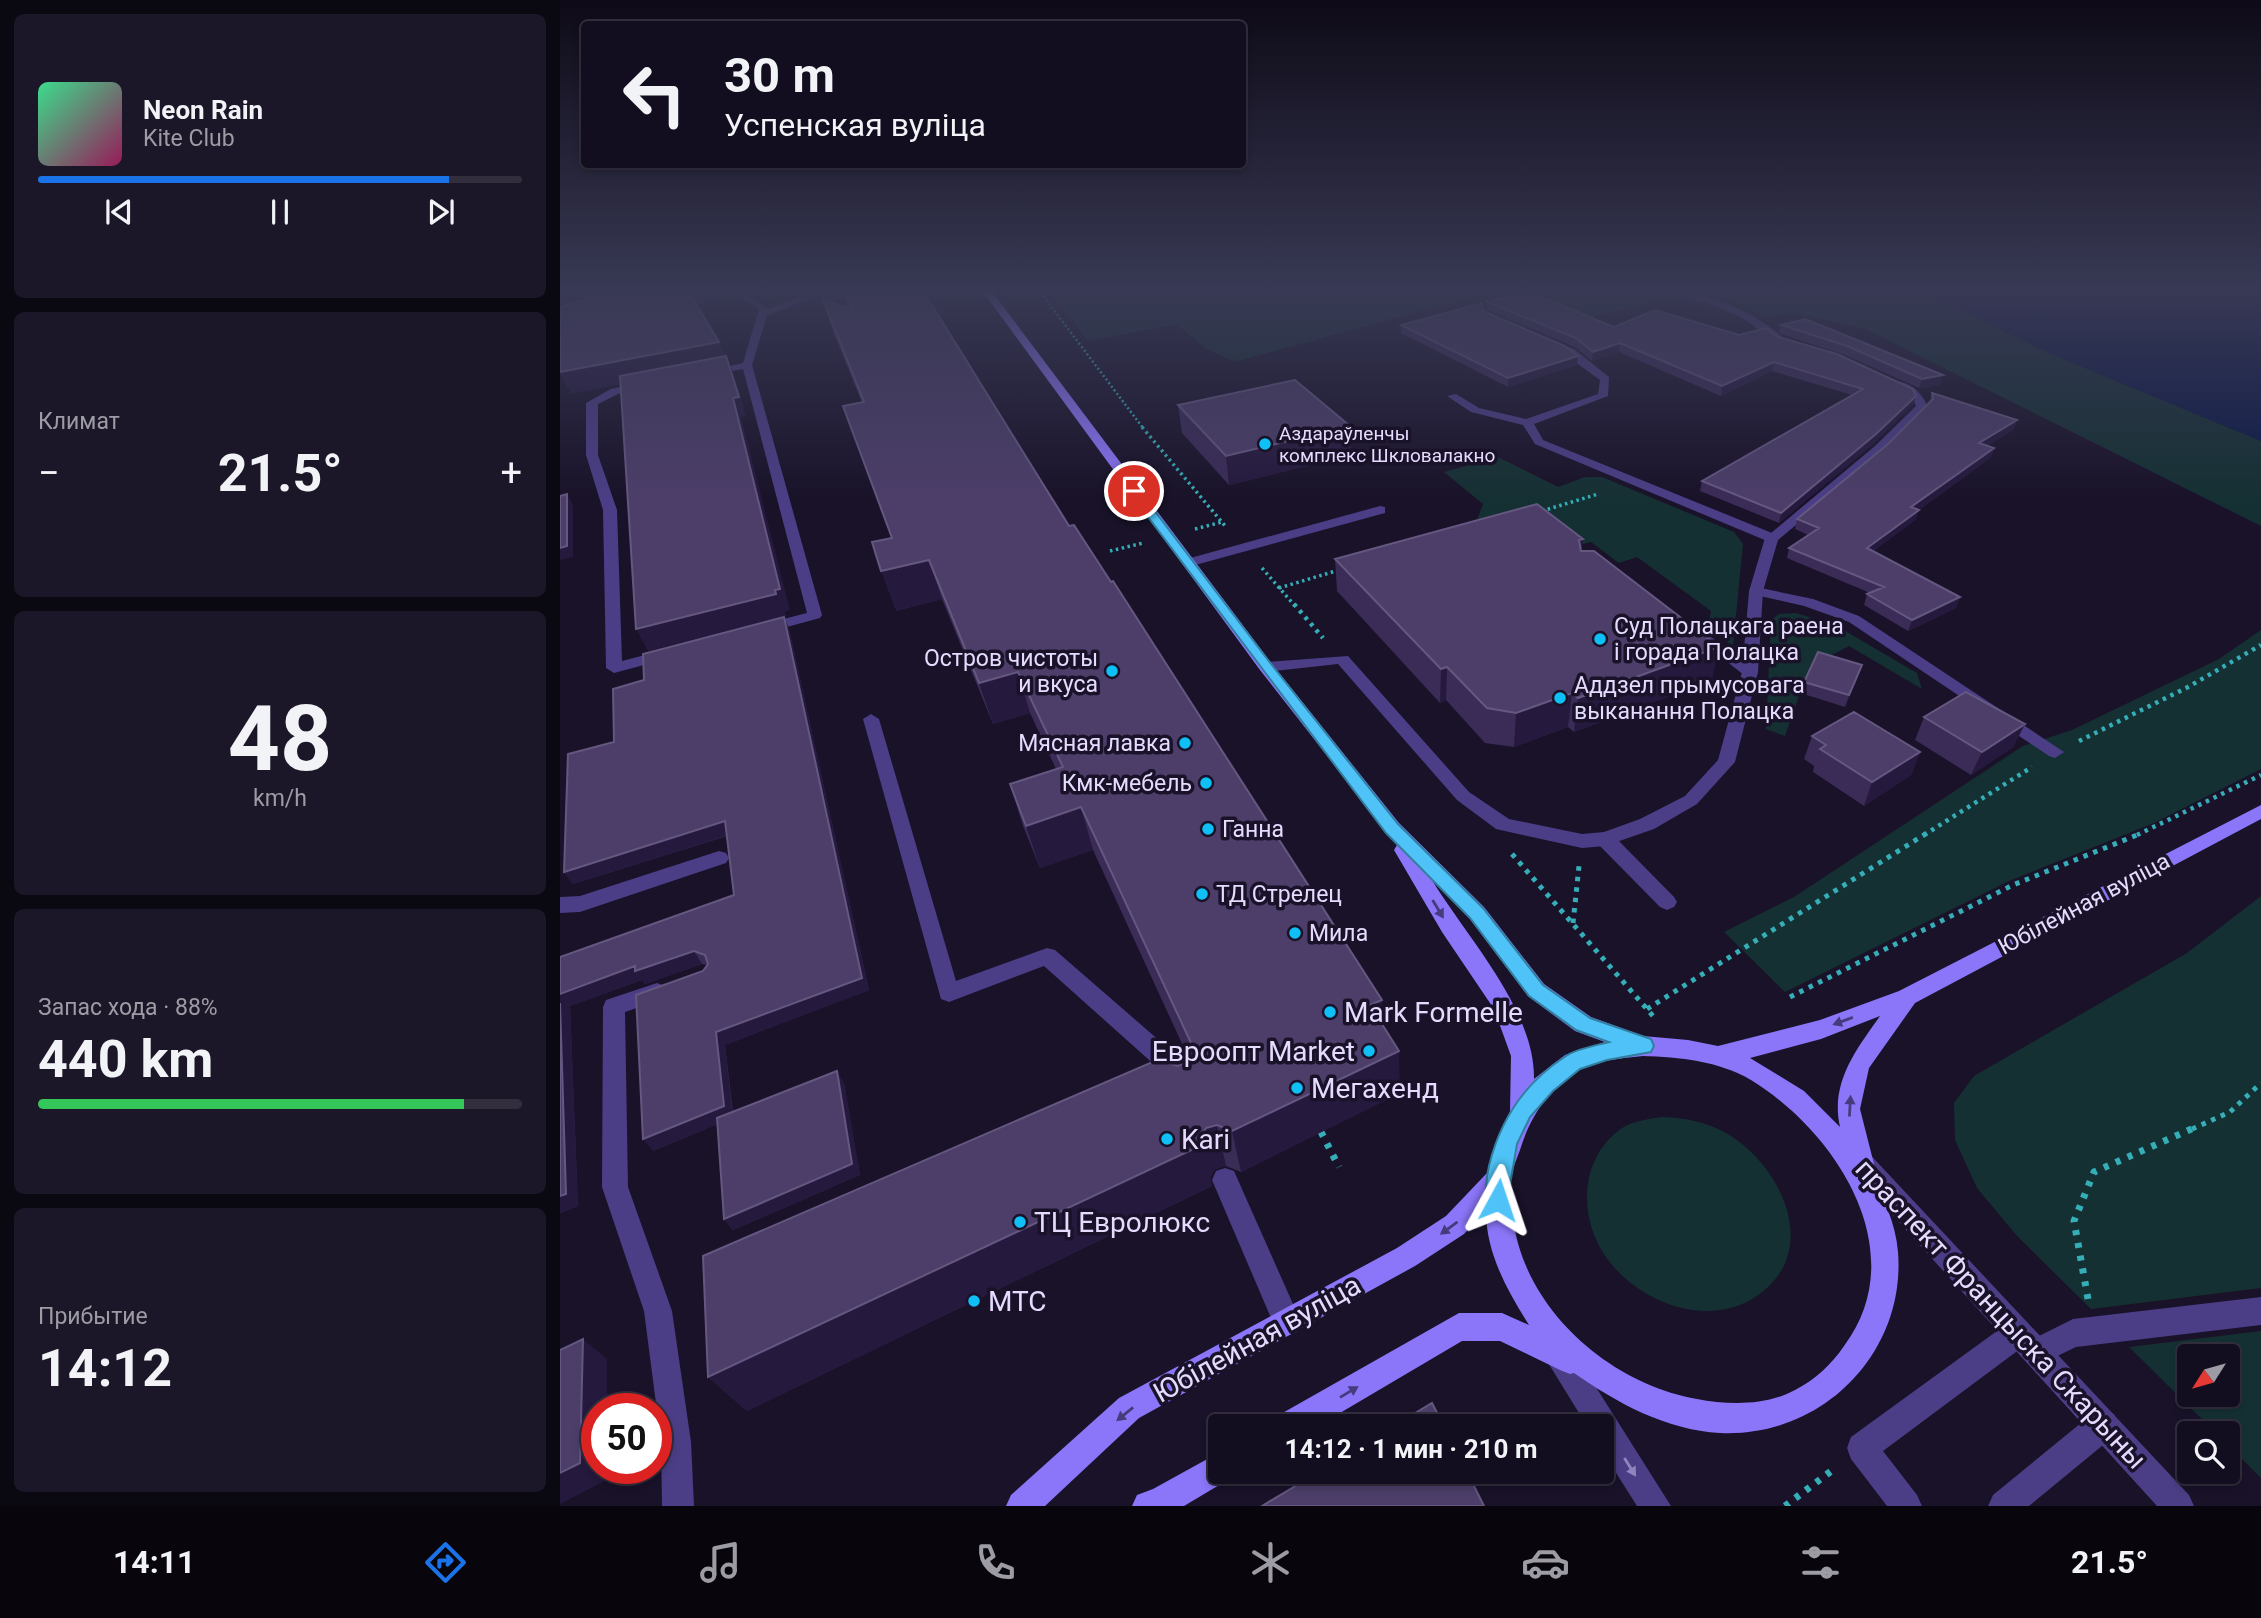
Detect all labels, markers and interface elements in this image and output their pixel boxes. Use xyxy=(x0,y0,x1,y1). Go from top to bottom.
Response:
text: 30 m xyxy=(724,47,835,104)
icon: left xyxy=(609,49,700,140)
text: Neon Rain xyxy=(143,95,263,125)
text: Успенская вуліца xyxy=(724,106,986,144)
text: Kite Club xyxy=(143,125,235,152)
icon: previous xyxy=(100,193,138,231)
icon: pause xyxy=(261,193,299,231)
icon: next xyxy=(422,193,460,231)
text: Климат xyxy=(38,408,120,435)
place label: Аздараўленчы комплекс Шкловалакно xyxy=(1279,422,1495,467)
marker: Аздараўленчы комплекс Шкловалакно xyxy=(1257,436,1273,452)
text: 21.5° xyxy=(218,443,343,504)
text: − xyxy=(38,451,60,495)
text: + xyxy=(500,451,522,495)
pin xyxy=(1104,461,1164,521)
icon: arrive xyxy=(1115,472,1153,510)
place label: Суд Полацкага раена і горада Полацка xyxy=(1614,613,1844,666)
marker: Суд Полацкага раена і горада Полацка xyxy=(1592,631,1608,647)
place label: Остров чистоты и вкуса xyxy=(924,645,1098,698)
marker: Остров чистоты и вкуса xyxy=(1104,663,1120,679)
place label: Аддзел прымусовага выканання Полацка xyxy=(1574,672,1805,725)
text: 48 xyxy=(228,686,332,792)
marker: Аддзел прымусовага выканання Полацка xyxy=(1552,690,1568,706)
place label: Мясная лавка xyxy=(1018,730,1171,757)
marker: Мясная лавка xyxy=(1177,735,1193,751)
place label: Кмк-мебель xyxy=(1062,770,1192,797)
marker: Кмк-мебель xyxy=(1198,775,1214,791)
text: km/h xyxy=(253,785,307,812)
place label: Ганна xyxy=(1222,816,1284,843)
marker: Ганна xyxy=(1200,821,1216,837)
street label: Юбілейная вуліца xyxy=(1994,847,2174,961)
place label: ТД Стрелец xyxy=(1216,881,1342,908)
marker: ТД Стрелец xyxy=(1194,886,1210,902)
one-way arrow xyxy=(1432,899,1445,918)
place label: Мила xyxy=(1309,920,1368,947)
marker: Мила xyxy=(1287,925,1303,941)
text: Запас хода · 88% xyxy=(38,994,218,1021)
place label: Mark Formelle xyxy=(1344,996,1523,1029)
marker: Mark Formelle xyxy=(1322,1004,1338,1020)
one-way arrow xyxy=(1832,1016,1853,1027)
text: 440 km xyxy=(38,1029,213,1090)
place label: Евроопт Market xyxy=(1152,1035,1355,1068)
marker: Евроопт Market xyxy=(1361,1043,1377,1059)
place label: Мегахенд xyxy=(1311,1072,1439,1105)
marker: Мегахенд xyxy=(1289,1080,1305,1096)
one-way arrow xyxy=(1845,1095,1856,1117)
place label: Kari xyxy=(1181,1123,1230,1156)
marker: Kari xyxy=(1159,1131,1175,1147)
street label: праспект Францыска Скарыны xyxy=(1849,1152,2153,1476)
position arrow xyxy=(1461,1163,1535,1237)
place label: ТЦ Евролюкс xyxy=(1034,1206,1210,1239)
marker: ТЦ Евролюкс xyxy=(1012,1214,1028,1230)
one-way arrow xyxy=(1440,1220,1458,1234)
street label: Юбілейная вуліца xyxy=(1148,1268,1366,1410)
place label: МТС xyxy=(988,1285,1047,1318)
marker: МТС xyxy=(966,1293,982,1309)
text: Прибытие xyxy=(38,1303,148,1330)
text: 14:12 xyxy=(38,1338,172,1399)
north arrow xyxy=(2177,1344,2240,1407)
map controls xyxy=(2177,1344,2240,1484)
one-way arrow xyxy=(1339,1385,1358,1398)
speed limit sign: 50 xyxy=(581,1393,672,1484)
one-way arrow xyxy=(1116,1406,1134,1421)
button: search xyxy=(2177,1421,2240,1484)
text: 14:12 · 1 мин · 210 m xyxy=(1285,1434,1537,1464)
one-way arrow xyxy=(1624,1457,1637,1476)
icon: directions xyxy=(421,1538,470,1587)
icon: music xyxy=(696,1538,745,1587)
icon: phone xyxy=(971,1538,1020,1587)
icon: climate xyxy=(1246,1538,1295,1587)
icon: car xyxy=(1521,1538,1570,1587)
icon: filters xyxy=(1796,1538,1845,1587)
text: 14:11 xyxy=(113,1543,195,1581)
text: 21.5° xyxy=(2071,1543,2148,1581)

